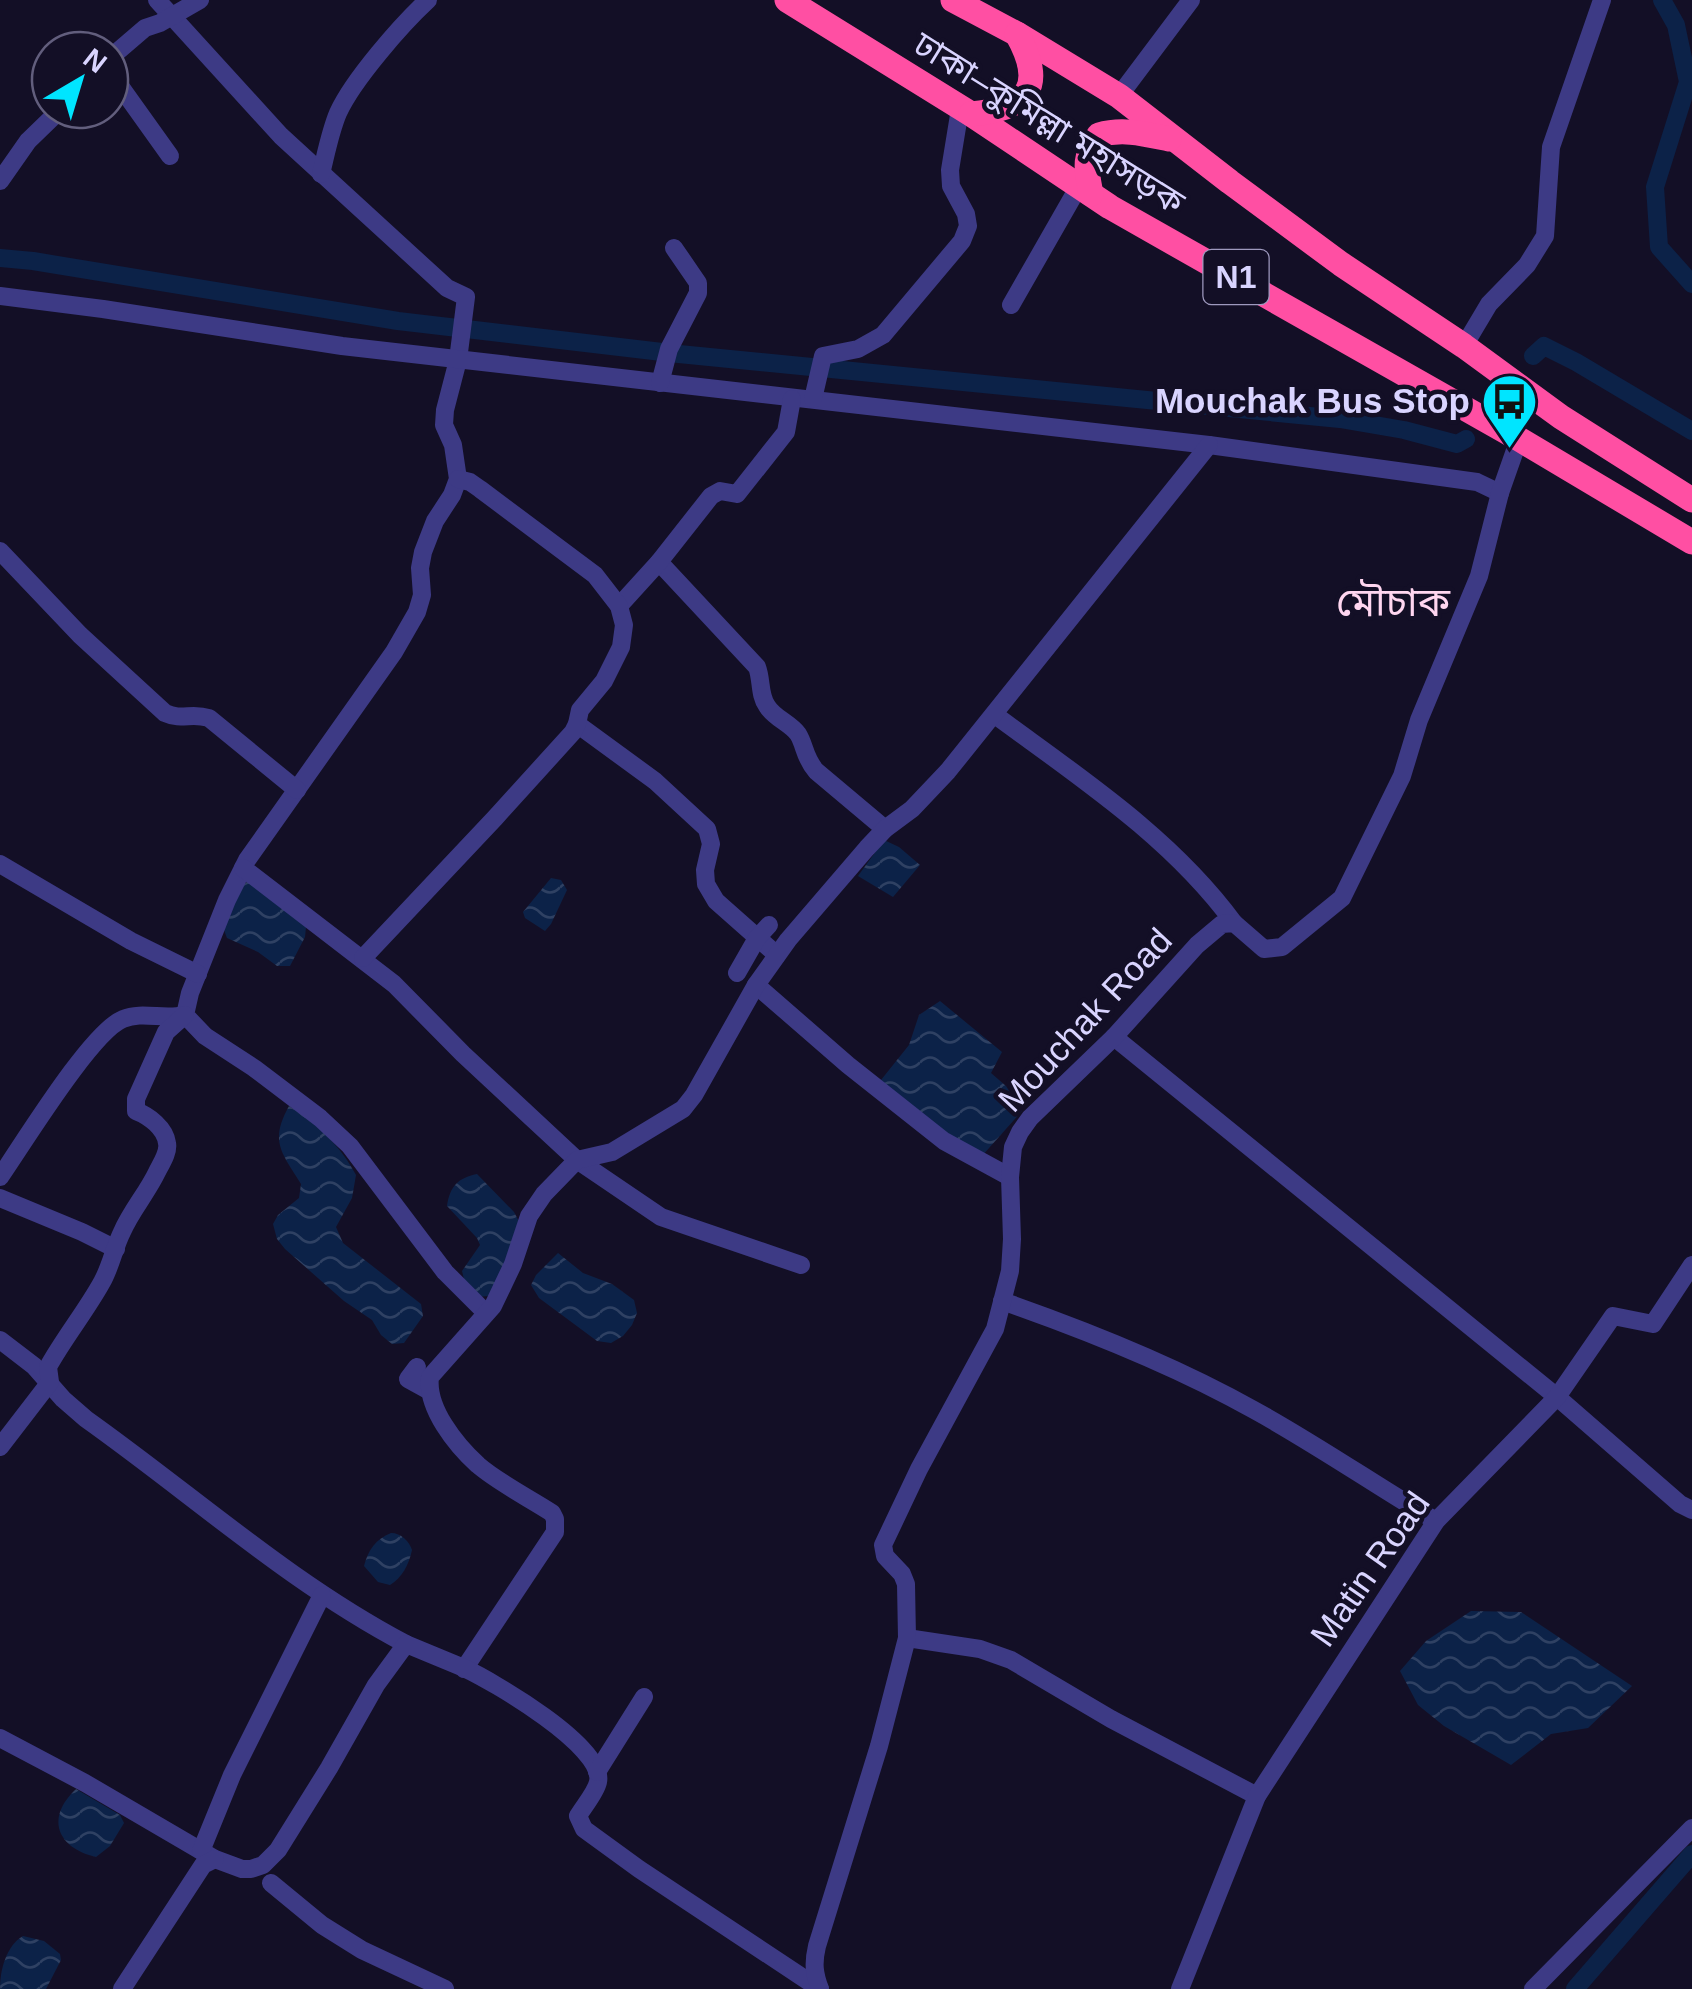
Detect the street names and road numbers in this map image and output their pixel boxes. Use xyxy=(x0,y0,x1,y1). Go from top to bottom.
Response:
street label: ঢাকা–কুমিল্লা মহাসড়ক xyxy=(906,23,1192,223)
road number: N1 xyxy=(1204,250,1268,304)
street label: Mouchak Road xyxy=(990,920,1179,1119)
street label: Matin Road xyxy=(1302,1484,1437,1653)

